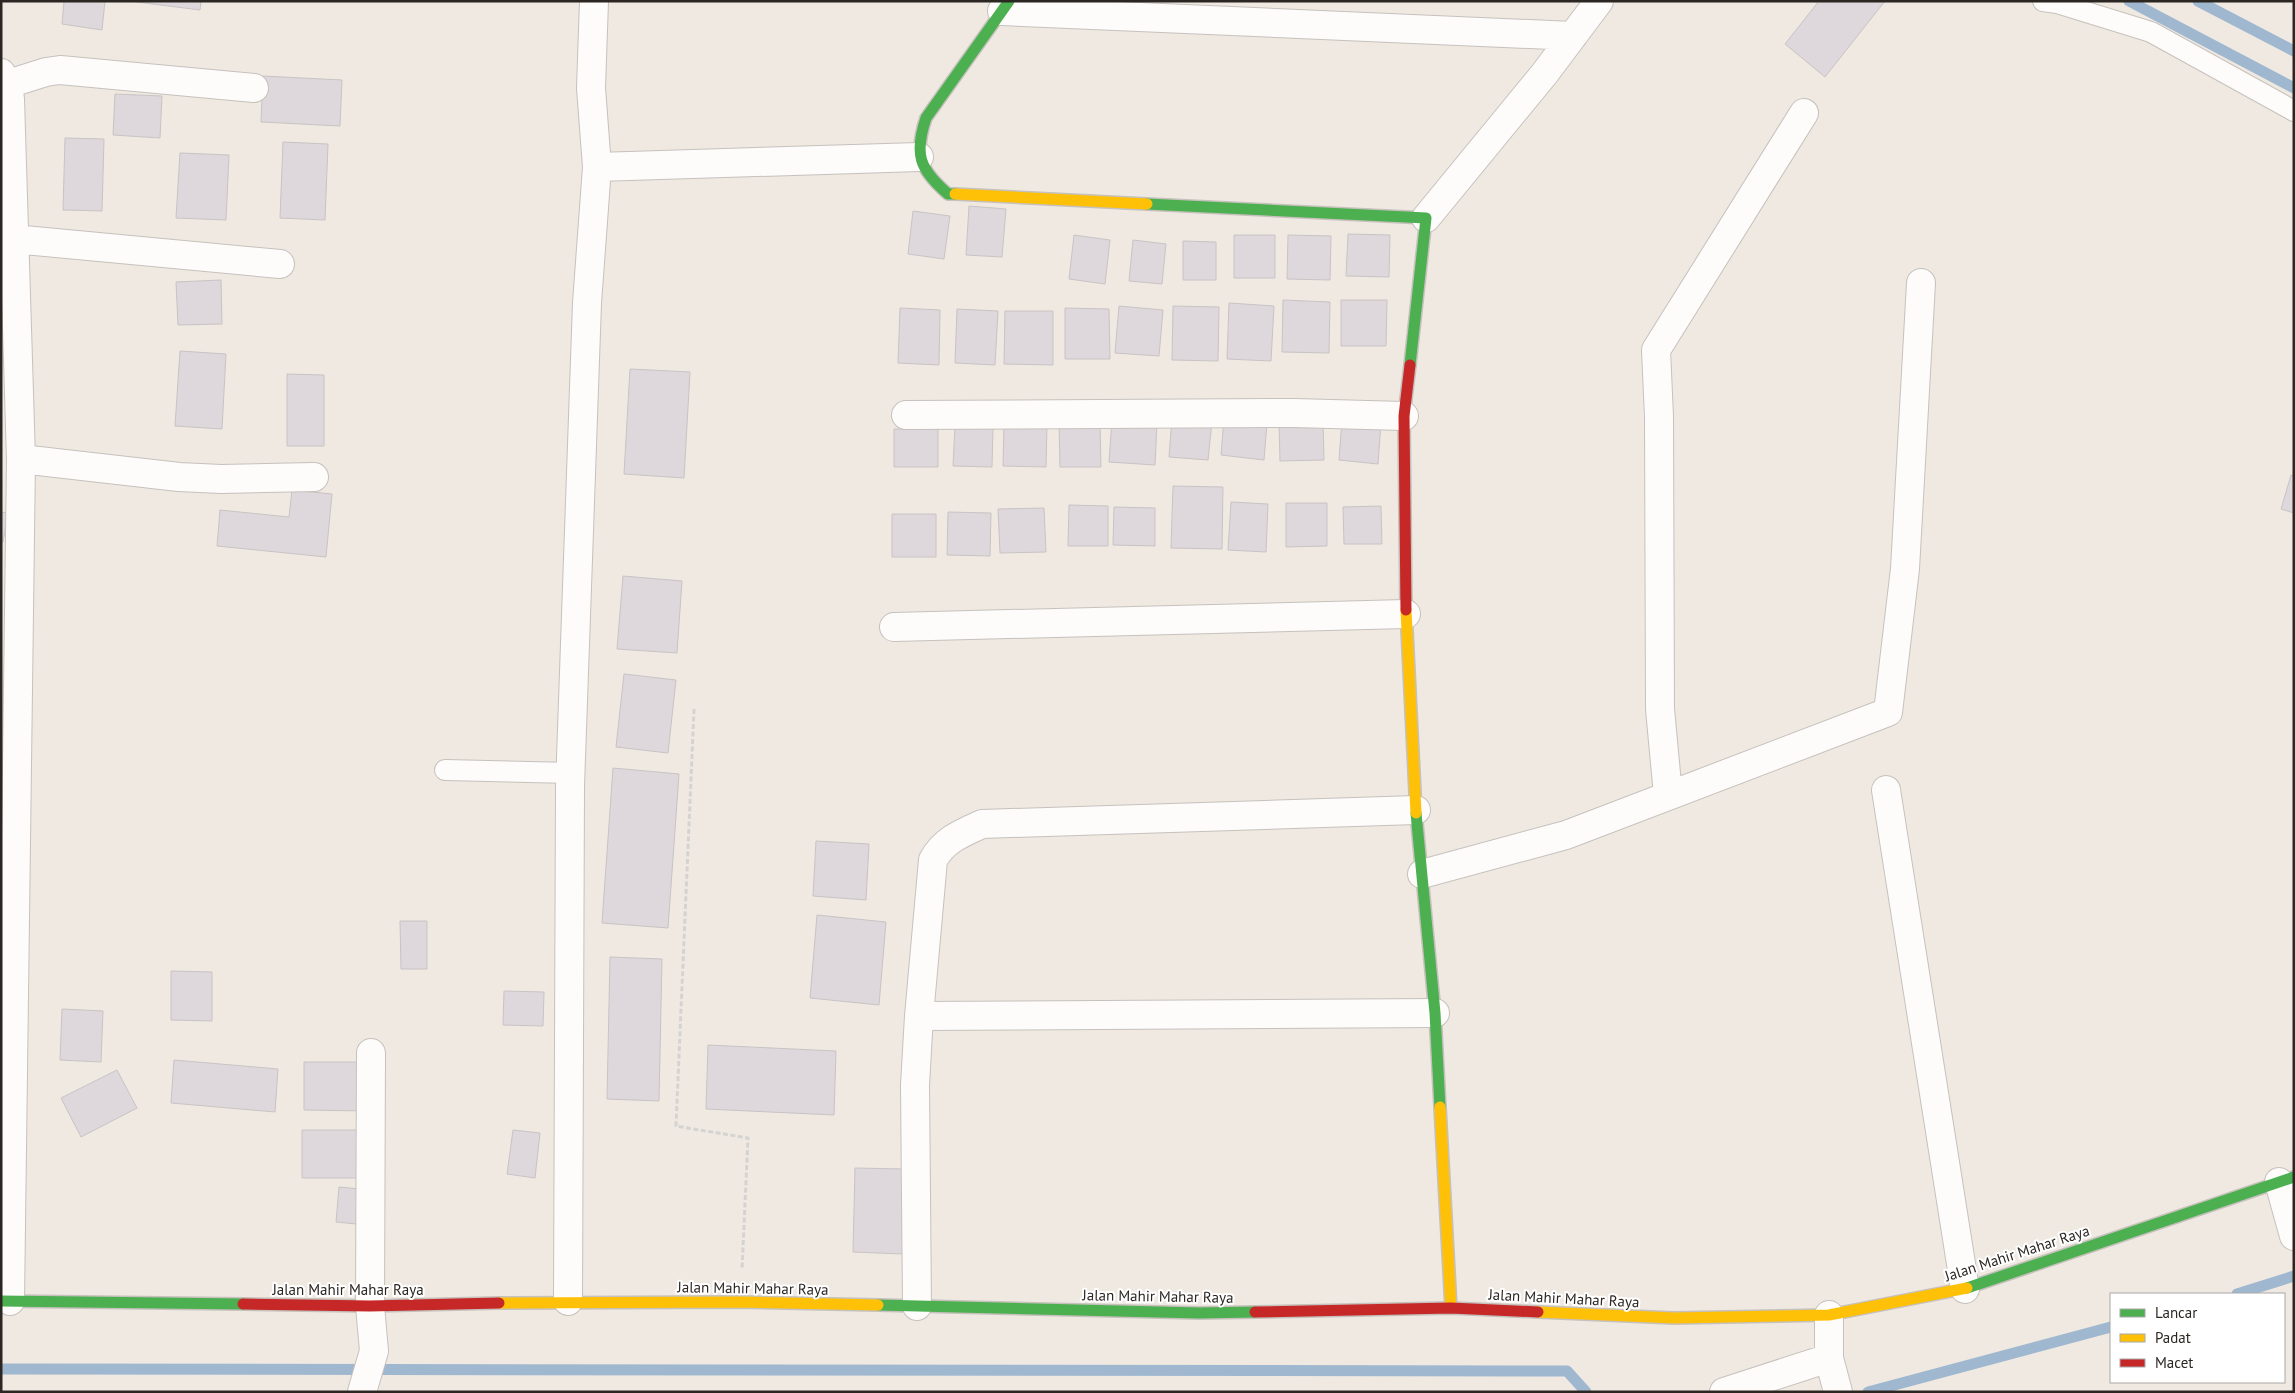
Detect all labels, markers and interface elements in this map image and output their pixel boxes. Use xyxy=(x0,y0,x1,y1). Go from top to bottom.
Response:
street label: Jalan Mahir Mahar Raya xyxy=(1941,1221,2092,1286)
street label: Jalan Mahir Mahar Raya xyxy=(676,1277,829,1299)
street label: Jalan Mahir Mahar Raya xyxy=(271,1280,424,1299)
street label: Jalan Mahir Mahar Raya xyxy=(1081,1285,1234,1307)
street label: Jalan Mahir Mahar Raya xyxy=(1487,1285,1640,1311)
legend xyxy=(2110,1293,2285,1383)
text: Lancar xyxy=(2155,1303,2197,1322)
text: Padat xyxy=(2155,1328,2191,1347)
text: Macet xyxy=(2155,1353,2193,1372)

